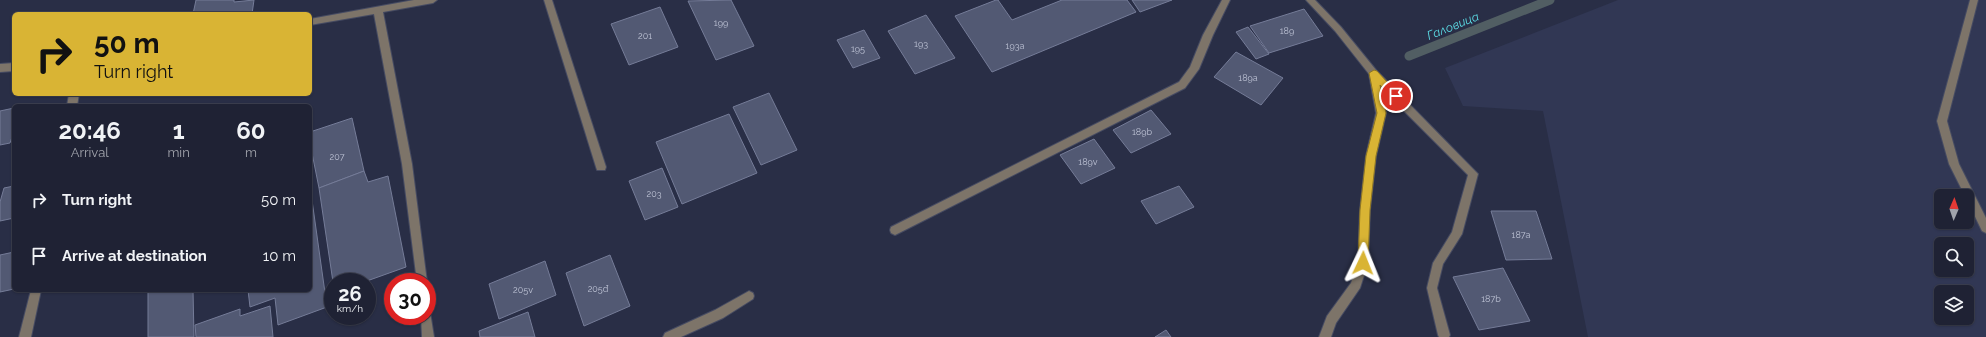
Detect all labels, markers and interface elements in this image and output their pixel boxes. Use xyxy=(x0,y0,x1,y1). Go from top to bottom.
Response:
water label: Галовица xyxy=(1425,9,1481,43)
house number: 199 xyxy=(714,18,728,28)
house number: 189 xyxy=(1280,26,1294,36)
text: 50 m xyxy=(94,27,160,60)
icon: right xyxy=(28,28,80,80)
house number: 201 xyxy=(638,31,652,41)
house number: 193 xyxy=(914,39,928,49)
house number: 193a xyxy=(1006,41,1025,51)
house number: 195 xyxy=(851,44,865,54)
text: Turn right xyxy=(94,61,173,82)
house number: 189a xyxy=(1238,73,1258,83)
pin xyxy=(1379,79,1413,113)
icon: arrive xyxy=(1385,85,1407,107)
text: 20:46 xyxy=(58,116,121,145)
text: 1 xyxy=(173,116,185,145)
text: 60 xyxy=(236,116,266,145)
house number: 189b xyxy=(1132,127,1152,137)
text: Arrival xyxy=(71,145,109,160)
text: min xyxy=(167,145,190,160)
text: m xyxy=(245,145,257,160)
house number: 207 xyxy=(330,152,345,162)
house number: 189v xyxy=(1078,157,1098,167)
icon: right xyxy=(28,189,50,211)
house number: 203 xyxy=(646,189,662,199)
north arrow xyxy=(1934,189,1974,229)
map controls xyxy=(1934,189,1974,325)
text: Turn right xyxy=(62,191,132,209)
text: 50 m xyxy=(261,191,296,209)
house number: 187a xyxy=(1512,230,1531,240)
button: search xyxy=(1934,237,1974,277)
position arrow xyxy=(1342,242,1384,284)
icon: arrive xyxy=(28,245,50,267)
text: Arrive at destination xyxy=(62,247,207,265)
text: 10 m xyxy=(263,247,296,265)
speed limit sign: 30 xyxy=(384,273,436,325)
text: 26 xyxy=(338,282,362,306)
house number: 205đ xyxy=(588,284,609,294)
house number: 205v xyxy=(513,285,533,295)
button: layers xyxy=(1934,285,1974,325)
house number: 187b xyxy=(1481,294,1501,304)
text: km/h xyxy=(337,303,363,314)

